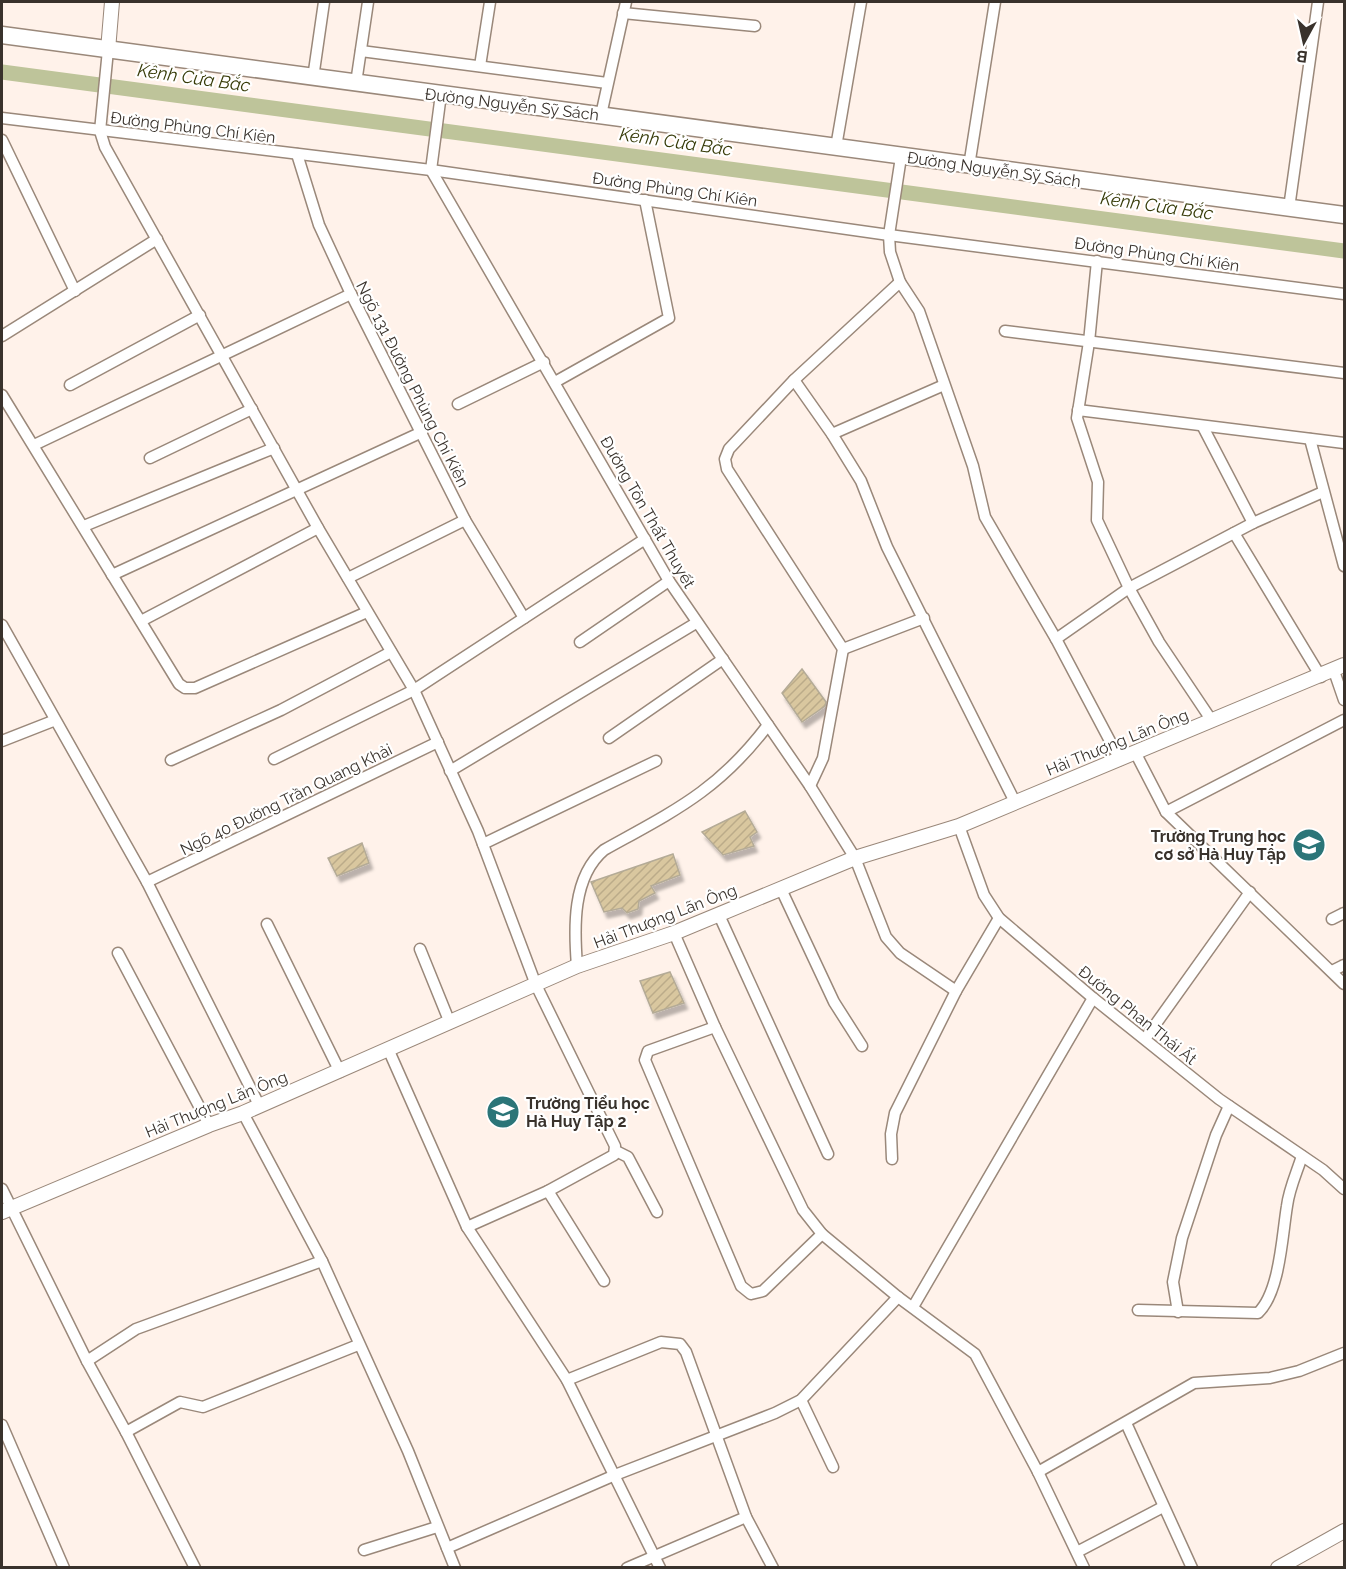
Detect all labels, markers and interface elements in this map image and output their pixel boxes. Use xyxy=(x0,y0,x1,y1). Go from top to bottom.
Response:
north arrow xyxy=(1274,12,1334,72)
text: B xyxy=(1295,46,1309,67)
water label: Kênh Cửa Bắc xyxy=(136,59,252,96)
street label: Đường Nguyễn Sỹ Sách xyxy=(424,84,600,125)
street label: Đường Phùng Chí Kiên xyxy=(109,108,277,147)
water label: Kênh Cửa Bắc xyxy=(618,123,734,160)
street label: Đường Nguyễn Sỹ Sách xyxy=(906,148,1082,191)
street label: Đường Phùng Chí Kiên xyxy=(591,169,759,210)
water label: Kênh Cửa Bắc xyxy=(1099,187,1215,224)
street label: Đường Phùng Chí Kiên xyxy=(1073,234,1241,275)
street label: Ngõ 131 Đường Phùng Chí Kiên xyxy=(352,278,473,490)
street label: Đường Tôn Thất Thuyết xyxy=(596,433,699,592)
street label: Hải Thượng Lãn Ông xyxy=(1043,704,1191,780)
street label: Ngõ 40 Đường Trần Quang Khải xyxy=(177,740,395,859)
place label: Trường Trung học cơ sở Hà Huy Tập xyxy=(1151,827,1286,864)
school or university icon: Trường Trung học cơ sở Hà Huy Tập xyxy=(1291,827,1327,863)
street label: Hải Thượng Lãn Ông xyxy=(591,879,739,953)
street label: Đường Phan Thái Ất xyxy=(1075,960,1202,1069)
street label: Hải Thượng Lãn Ông xyxy=(142,1066,290,1142)
school or university icon: Trường Tiểu học Hà Huy Tập 2 xyxy=(485,1094,521,1130)
place label: Trường Tiểu học Hà Huy Tập 2 xyxy=(526,1094,650,1131)

